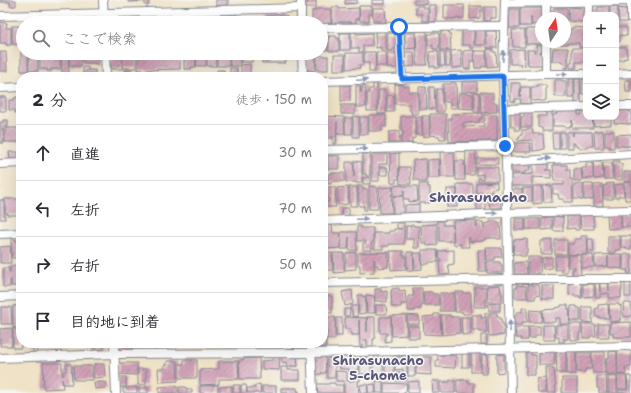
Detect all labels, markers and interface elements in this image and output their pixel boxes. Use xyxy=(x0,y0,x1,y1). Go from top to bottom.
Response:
north arrow xyxy=(535,12,571,48)
map controls xyxy=(583,12,619,120)
button: + xyxy=(583,12,619,48)
search box xyxy=(16,16,328,60)
route start xyxy=(390,18,408,36)
icon: search xyxy=(30,27,52,49)
text: ここで検索 xyxy=(62,29,137,49)
button: − xyxy=(583,48,619,84)
one-way arrow xyxy=(500,49,506,62)
one-way arrow xyxy=(556,71,569,77)
one-way arrow xyxy=(356,77,369,83)
button: layers xyxy=(583,84,619,120)
text: 2 分 xyxy=(32,89,67,111)
text: 徒歩 · 150 m xyxy=(236,91,312,108)
route end xyxy=(496,137,514,155)
icon: ahead xyxy=(32,142,54,164)
text: 直進 xyxy=(70,144,100,164)
text: 30 m xyxy=(278,144,312,161)
one-way arrow xyxy=(356,146,369,152)
one-way arrow xyxy=(539,156,551,163)
district label: Shirasunacho xyxy=(429,188,527,206)
icon: left xyxy=(32,198,54,220)
text: 左折 xyxy=(70,200,100,220)
text: 70 m xyxy=(278,200,312,217)
one-way arrow xyxy=(486,210,498,217)
one-way arrow xyxy=(356,216,369,222)
icon: right xyxy=(32,254,54,276)
text: 右折 xyxy=(70,256,100,276)
text: 50 m xyxy=(279,256,312,273)
icon: arrive xyxy=(32,310,54,332)
text: 目的地に到着 xyxy=(70,312,160,332)
one-way arrow xyxy=(507,319,513,332)
district label: Shirasunacho 5-chome xyxy=(332,352,424,384)

